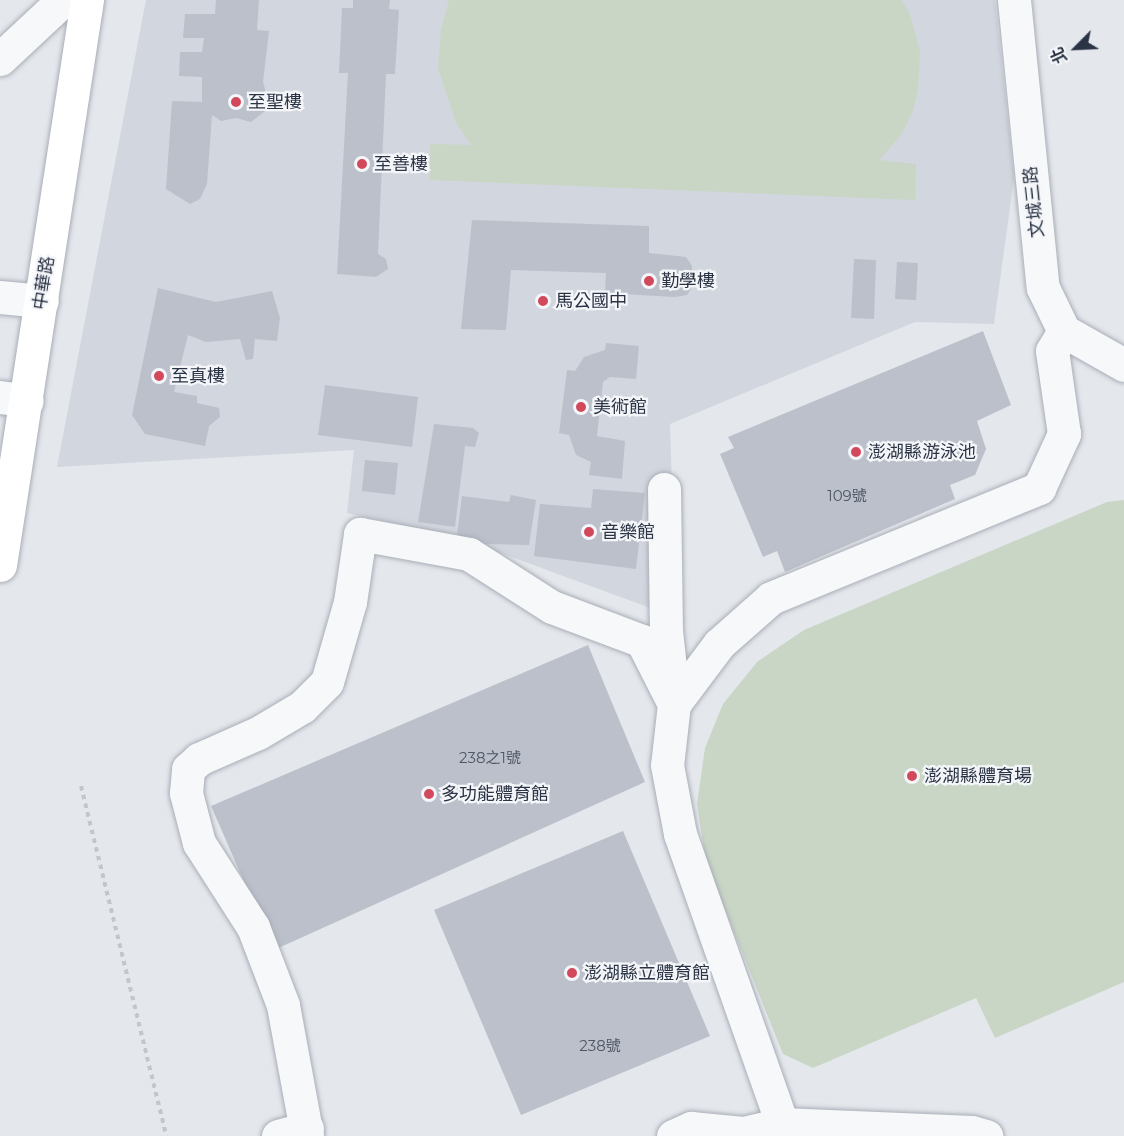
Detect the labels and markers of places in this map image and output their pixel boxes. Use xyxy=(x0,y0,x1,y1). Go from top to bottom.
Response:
place label: 至聖樓 xyxy=(248,91,302,113)
marker: 至聖樓 xyxy=(229,95,243,109)
place label: 至善樓 xyxy=(374,153,428,175)
marker: 至善樓 xyxy=(355,157,369,171)
place label: 勤學樓 xyxy=(661,270,715,292)
marker: 勤學樓 xyxy=(642,274,656,288)
place label: 馬公國中 xyxy=(555,290,627,312)
marker: 馬公國中 xyxy=(536,294,550,308)
place label: 至真樓 xyxy=(171,365,225,387)
marker: 至真樓 xyxy=(152,369,166,383)
place label: 美術館 xyxy=(593,396,647,418)
marker: 美術館 xyxy=(574,400,588,414)
place label: 澎湖縣游泳池 xyxy=(868,441,976,463)
marker: 澎湖縣游泳池 xyxy=(849,445,863,459)
place label: 音樂館 xyxy=(601,521,655,543)
marker: 音樂館 xyxy=(582,525,596,539)
place label: 澎湖縣體育場 xyxy=(924,765,1032,787)
marker: 澎湖縣體育場 xyxy=(905,769,919,783)
place label: 多功能體育館 xyxy=(441,783,549,805)
marker: 多功能體育館 xyxy=(422,787,436,801)
place label: 澎湖縣立體育館 xyxy=(584,962,710,984)
marker: 澎湖縣立體育館 xyxy=(565,966,579,980)

